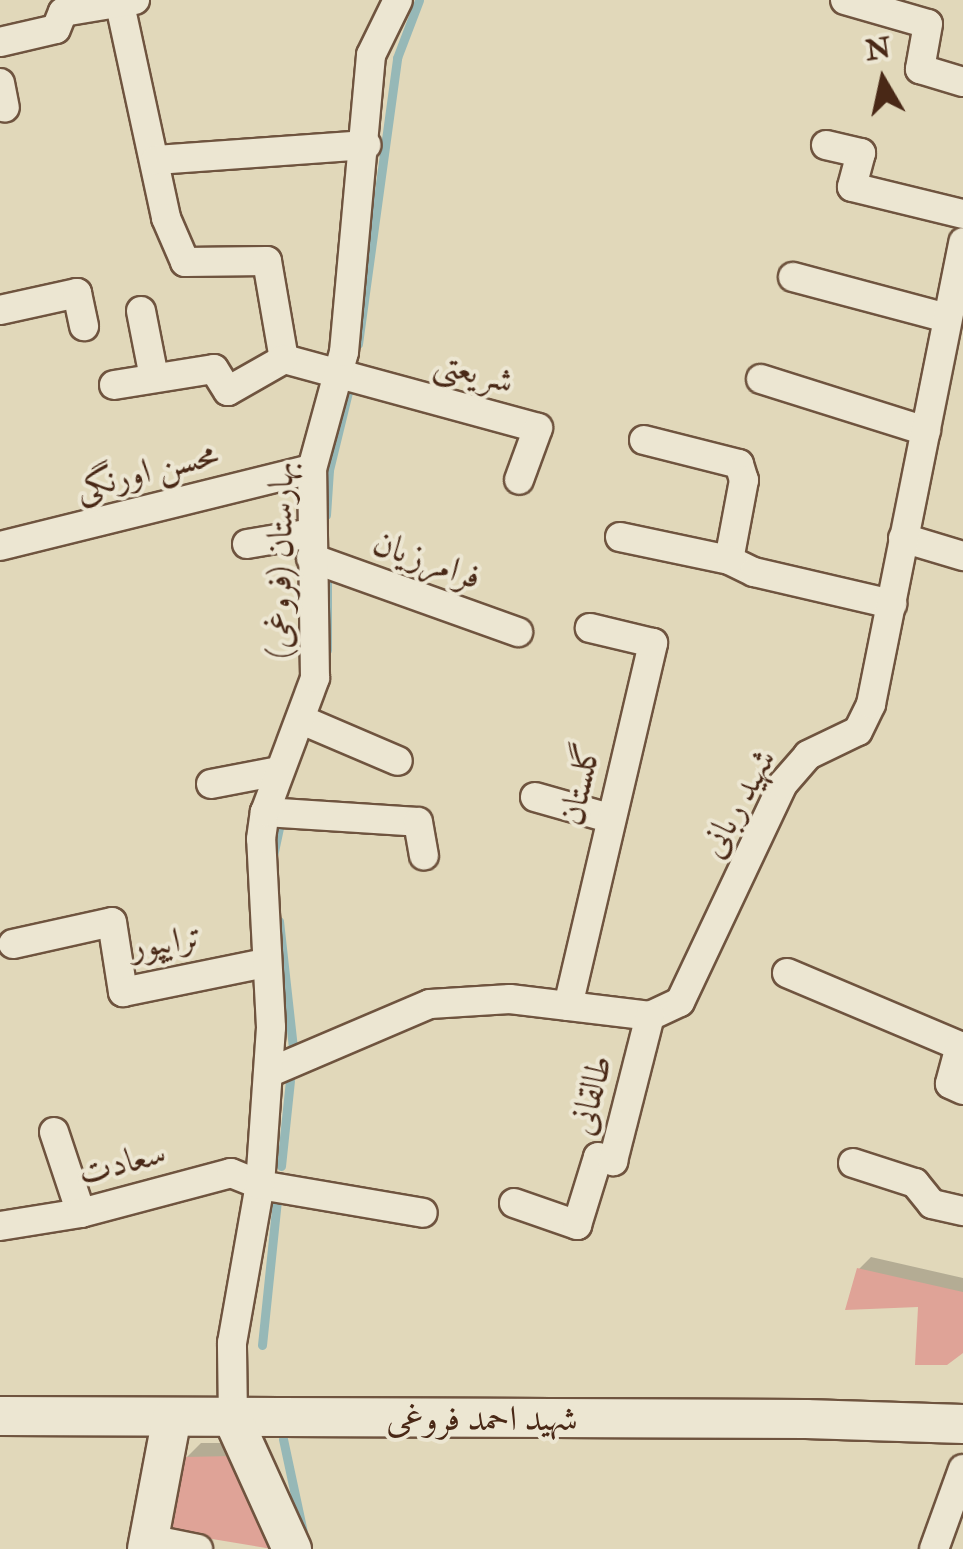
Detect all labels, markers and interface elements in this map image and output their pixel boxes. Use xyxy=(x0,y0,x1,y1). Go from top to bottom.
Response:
north arrow xyxy=(833,30,933,130)
text: N xyxy=(863,31,893,69)
street label: شریعتی xyxy=(430,341,518,403)
street label: محسن اورنگی xyxy=(71,433,223,509)
street label: بهارستان (فروغی) xyxy=(257,461,303,659)
street label: فرامرزیان xyxy=(367,521,487,599)
street label: گلستان xyxy=(550,739,610,829)
street label: شهید ربانی xyxy=(691,741,785,865)
street label: ترایپور xyxy=(128,916,204,968)
street label: طالقانی xyxy=(560,1050,622,1140)
street label: سعادت xyxy=(74,1131,170,1195)
street label: شهید احمد فروغی xyxy=(386,1398,578,1440)

